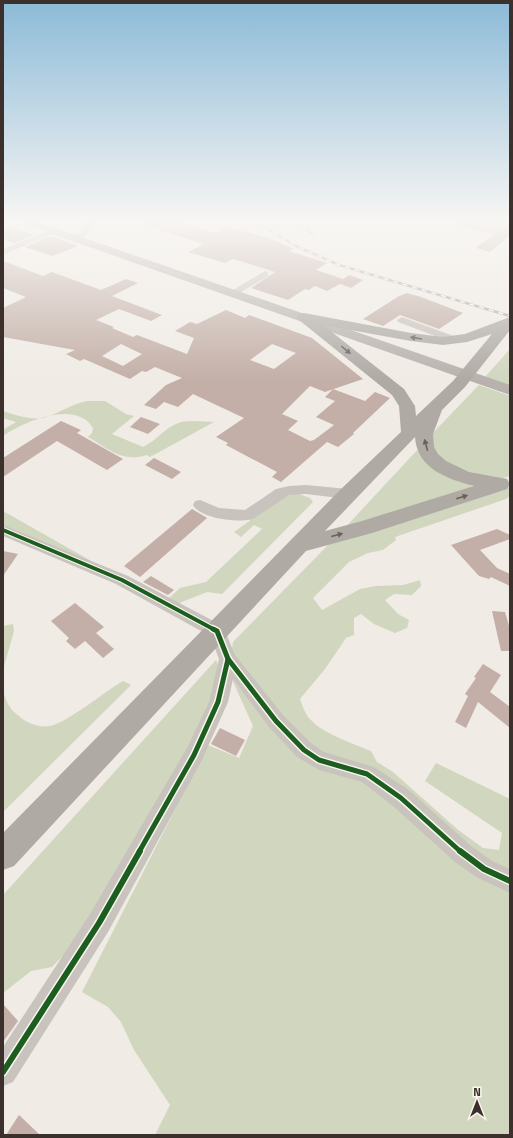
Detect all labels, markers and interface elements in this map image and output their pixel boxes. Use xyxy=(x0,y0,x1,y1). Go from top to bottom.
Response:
one-way arrow xyxy=(410,335,422,341)
one-way arrow xyxy=(340,345,351,354)
one-way arrow xyxy=(423,438,429,450)
one-way arrow xyxy=(456,494,468,500)
one-way arrow xyxy=(332,532,344,538)
north arrow xyxy=(457,1082,497,1122)
text: N xyxy=(473,1084,481,1100)

